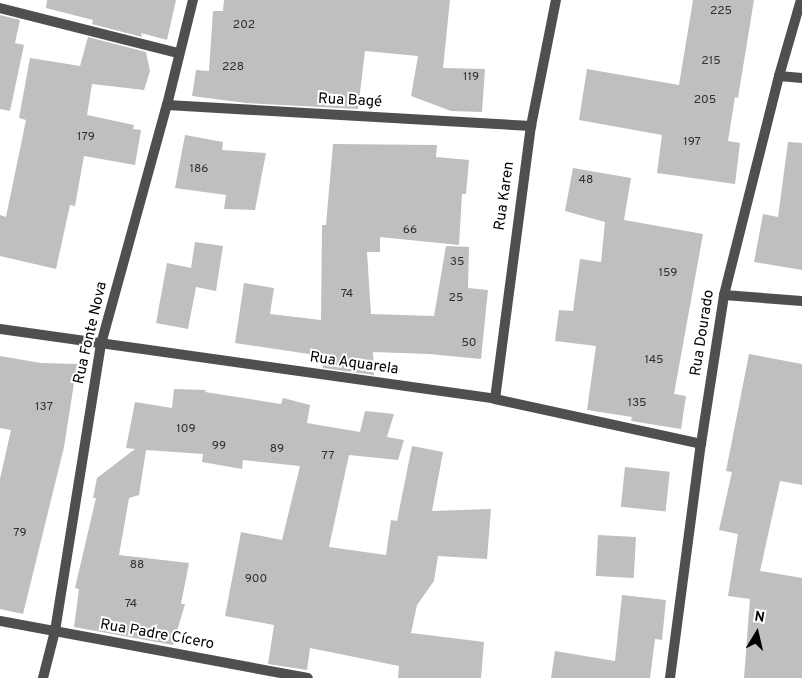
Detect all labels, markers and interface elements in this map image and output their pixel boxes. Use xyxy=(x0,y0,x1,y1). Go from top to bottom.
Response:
house number: 225 xyxy=(710,5,732,19)
house number: 202 xyxy=(233,19,255,33)
house number: 215 xyxy=(701,55,721,69)
house number: 228 xyxy=(222,61,244,75)
house number: 119 xyxy=(463,71,479,85)
street label: Rua Bagé xyxy=(317,90,383,112)
house number: 205 xyxy=(694,94,716,108)
house number: 179 xyxy=(77,131,95,145)
house number: 197 xyxy=(683,136,701,150)
street label: Rua Karen xyxy=(491,160,519,232)
house number: 186 xyxy=(190,163,208,177)
house number: 48 xyxy=(579,174,593,188)
house number: 66 xyxy=(403,224,417,238)
house number: 35 xyxy=(450,256,464,270)
house number: 159 xyxy=(659,267,677,281)
street label: Rua Fonte Nova xyxy=(70,280,112,386)
house number: 74 xyxy=(341,288,353,302)
street label: Rua Dourado xyxy=(687,289,719,377)
house number: 25 xyxy=(449,292,463,306)
house number: 50 xyxy=(461,337,477,351)
street label: Rua Aquarela xyxy=(308,349,400,379)
house number: 145 xyxy=(644,354,664,368)
house number: 135 xyxy=(627,397,647,411)
house number: 137 xyxy=(35,401,53,415)
house number: 109 xyxy=(176,423,196,437)
house number: 99 xyxy=(212,440,226,454)
house number: 89 xyxy=(270,443,284,457)
house number: 77 xyxy=(322,450,334,464)
house number: 79 xyxy=(13,527,27,541)
house number: 88 xyxy=(130,559,144,573)
house number: 900 xyxy=(245,573,267,587)
house number: 74 xyxy=(125,598,137,612)
north arrow xyxy=(732,608,782,658)
text: N xyxy=(753,609,766,627)
street label: Rua Padre Cícero xyxy=(98,616,216,654)

